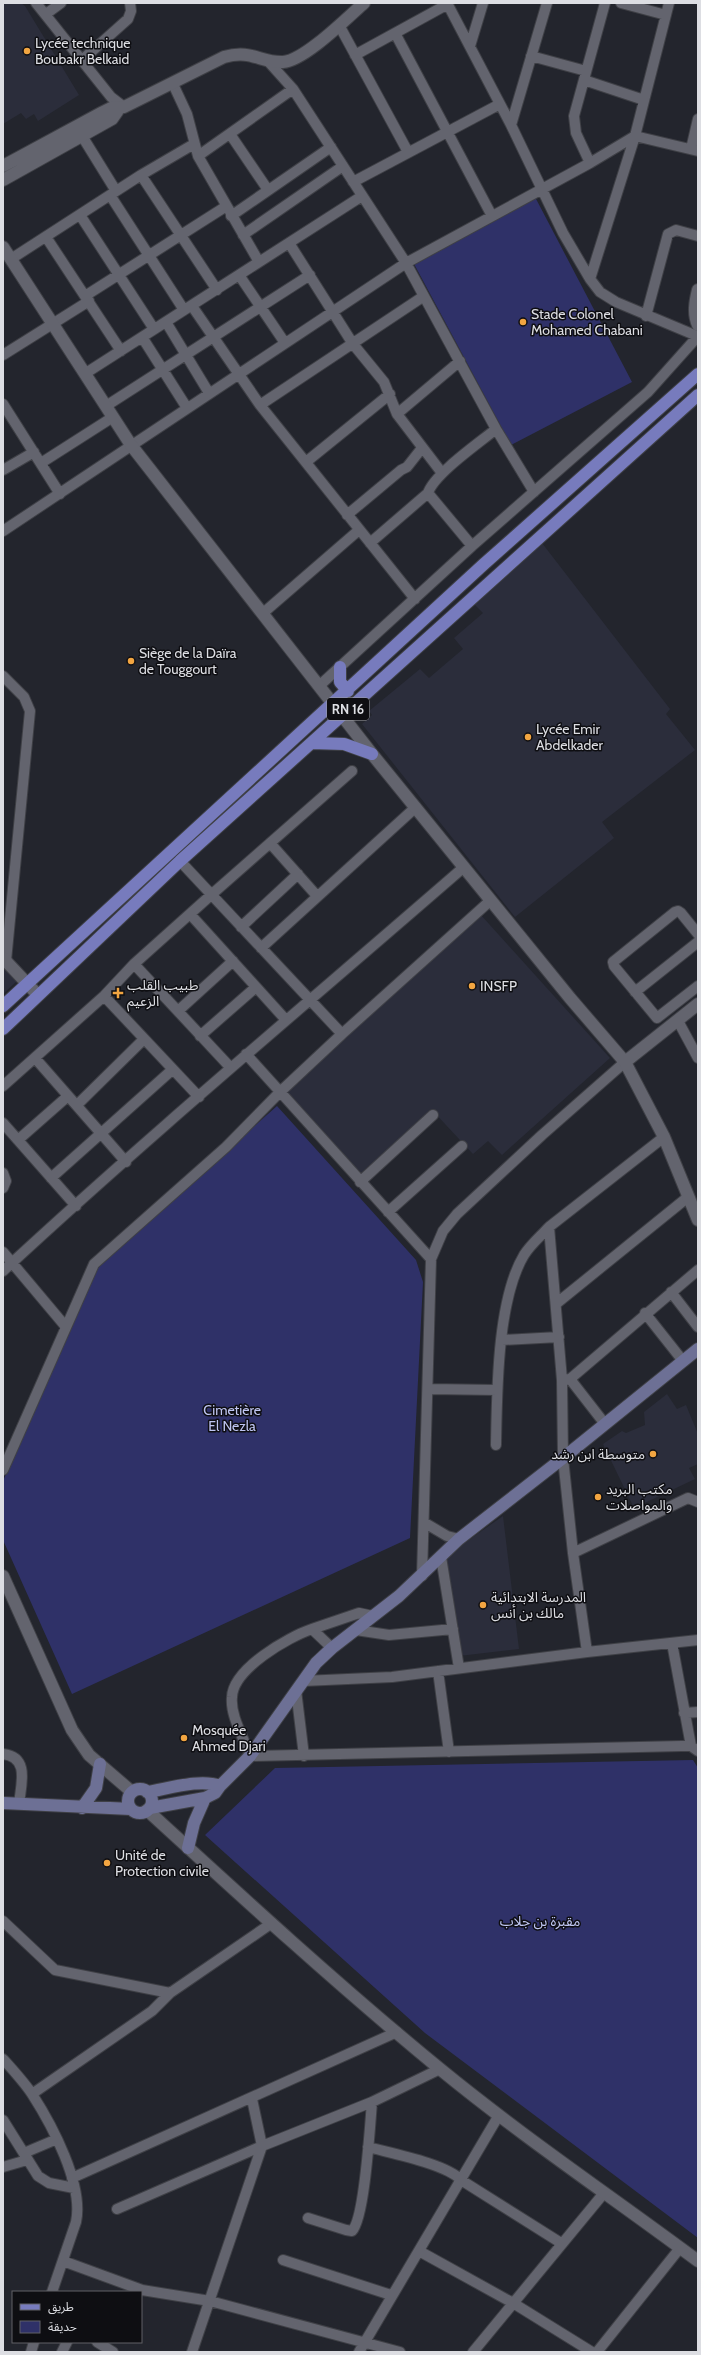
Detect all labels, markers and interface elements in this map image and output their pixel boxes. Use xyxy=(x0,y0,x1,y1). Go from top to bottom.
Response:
place label: Lycée technique Boubakr Belkaid xyxy=(35,34,131,68)
marker: Lycée technique Boubakr Belkaid xyxy=(22,46,32,56)
place label: Stade Colonel Mohamed Chabani xyxy=(531,305,643,339)
marker: Stade Colonel Mohamed Chabani xyxy=(518,317,528,327)
place label: Siège de la Daïra de Touggourt xyxy=(139,644,237,678)
marker: Siège de la Daïra de Touggourt xyxy=(126,656,136,666)
road number: RN 16 xyxy=(327,698,369,720)
place label: Lycée Emir Abdelkader xyxy=(536,720,603,754)
marker: Lycée Emir Abdelkader xyxy=(523,732,533,742)
place label: طبيب القلب الزعيم xyxy=(127,976,198,1012)
place label: INSFP xyxy=(480,977,517,995)
marker: INSFP xyxy=(467,981,477,991)
marker: طبيب القلب الزعيم xyxy=(112,987,124,999)
park label: Cimetière El Nezla xyxy=(203,1401,261,1435)
place label: متوسطة ابن رشد xyxy=(551,1445,645,1463)
marker: متوسطة ابن رشد xyxy=(648,1449,658,1459)
place label: مكتب البريد والمواصلات xyxy=(606,1480,673,1514)
marker: مكتب البريد والمواصلات xyxy=(593,1492,603,1502)
place label: المدرسة الابتدائية مالك بن أنس xyxy=(491,1588,586,1622)
marker: المدرسة الابتدائية مالك بن أنس xyxy=(478,1600,488,1610)
place label: Mosquée Ahmed Djari xyxy=(192,1721,266,1755)
marker: Mosquée Ahmed Djari xyxy=(179,1733,189,1743)
place label: Unité de Protection civile xyxy=(115,1846,209,1880)
marker: Unité de Protection civile xyxy=(102,1858,112,1868)
park label: مقبرة بن جلاب xyxy=(500,1912,580,1930)
legend xyxy=(12,2291,142,2343)
text: طريق xyxy=(48,2299,74,2315)
text: حديقة xyxy=(48,2319,77,2334)

